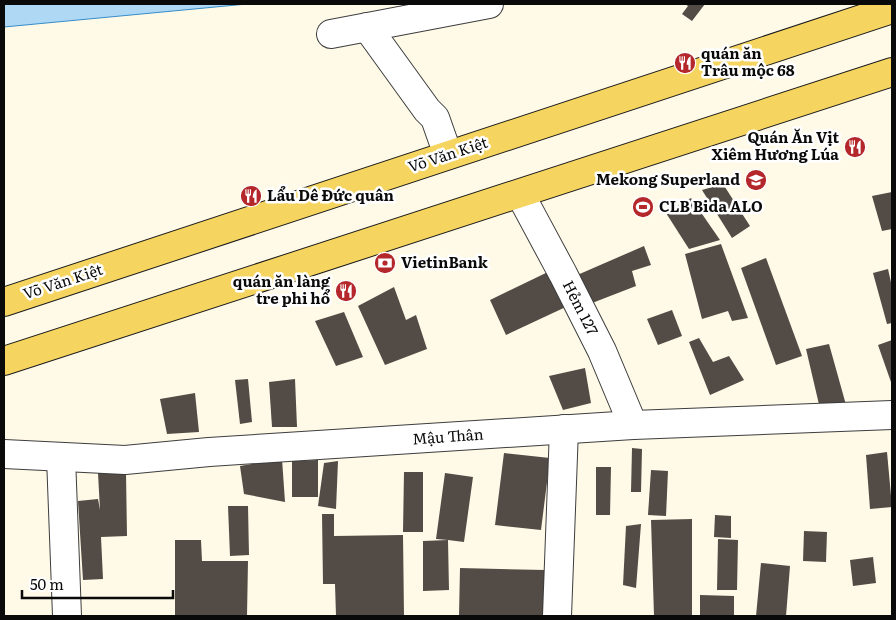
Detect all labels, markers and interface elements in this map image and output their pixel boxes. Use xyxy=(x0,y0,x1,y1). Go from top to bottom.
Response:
place label: quán ăn Trâu mộc 68 xyxy=(701,41,795,81)
restaurant icon: quán ăn Trâu mộc 68 xyxy=(673,51,697,75)
place label: Quán Ăn Vịt Xiêm Hương Lúa xyxy=(712,125,839,165)
street label: Võ Văn Kiệt xyxy=(405,130,490,177)
restaurant icon: Quán Ăn Vịt Xiêm Hương Lúa xyxy=(843,135,867,159)
place label: Mekong Superland xyxy=(596,167,740,190)
school or university icon: Mekong Superland xyxy=(744,168,768,192)
place label: Lẩu Dê Đức quân xyxy=(267,183,394,206)
restaurant icon: Lẩu Dê Đức quân xyxy=(239,184,263,208)
place label: CLB Bida ALO xyxy=(659,194,763,217)
sports icon: CLB Bida ALO xyxy=(631,195,655,219)
place label: VietinBank xyxy=(401,250,489,273)
bank icon: VietinBank xyxy=(373,251,397,275)
street label: Võ Văn Kiệt xyxy=(20,257,105,304)
place label: quán ăn làng tre phi hổ xyxy=(233,269,331,309)
street label: Hẻm 127 xyxy=(558,276,605,339)
restaurant icon: quán ăn làng tre phi hổ xyxy=(334,279,358,303)
street label: Mậu Thân xyxy=(412,422,484,449)
scale bar xyxy=(22,568,174,600)
text: 50 m xyxy=(30,572,64,595)

